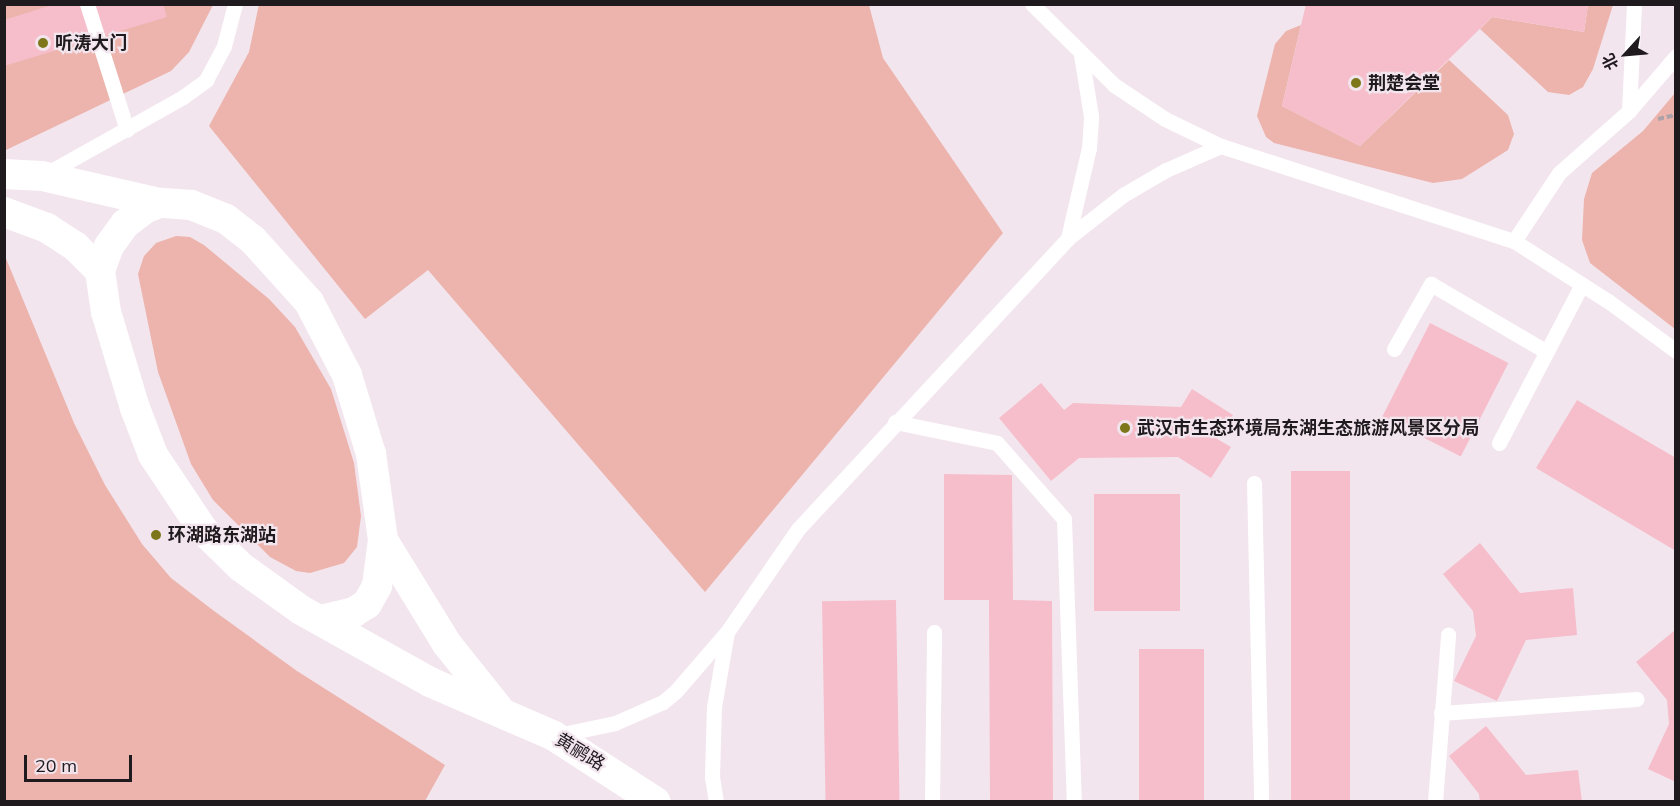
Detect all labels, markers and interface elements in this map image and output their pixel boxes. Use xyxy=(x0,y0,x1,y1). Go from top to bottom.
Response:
north arrow xyxy=(1596,24,1656,84)
place label: 听涛大门 xyxy=(55,32,127,54)
marker: 听涛大门 xyxy=(36,36,50,50)
text: 北 xyxy=(1597,50,1622,73)
place label: 荆楚会堂 xyxy=(1368,72,1440,94)
marker: 荆楚会堂 xyxy=(1349,76,1363,90)
place label: 武汉市生态环境局东湖生态旅游风景区分局 xyxy=(1137,417,1479,439)
marker: 武汉市生态环境局东湖生态旅游风景区分局 xyxy=(1118,421,1132,435)
place label: 环湖路东湖站 xyxy=(168,524,276,546)
marker: 环湖路东湖站 xyxy=(149,528,163,542)
street label: 黄鹂路 xyxy=(551,729,609,775)
scale bar xyxy=(27,743,135,781)
text: 20 m xyxy=(35,754,77,777)

